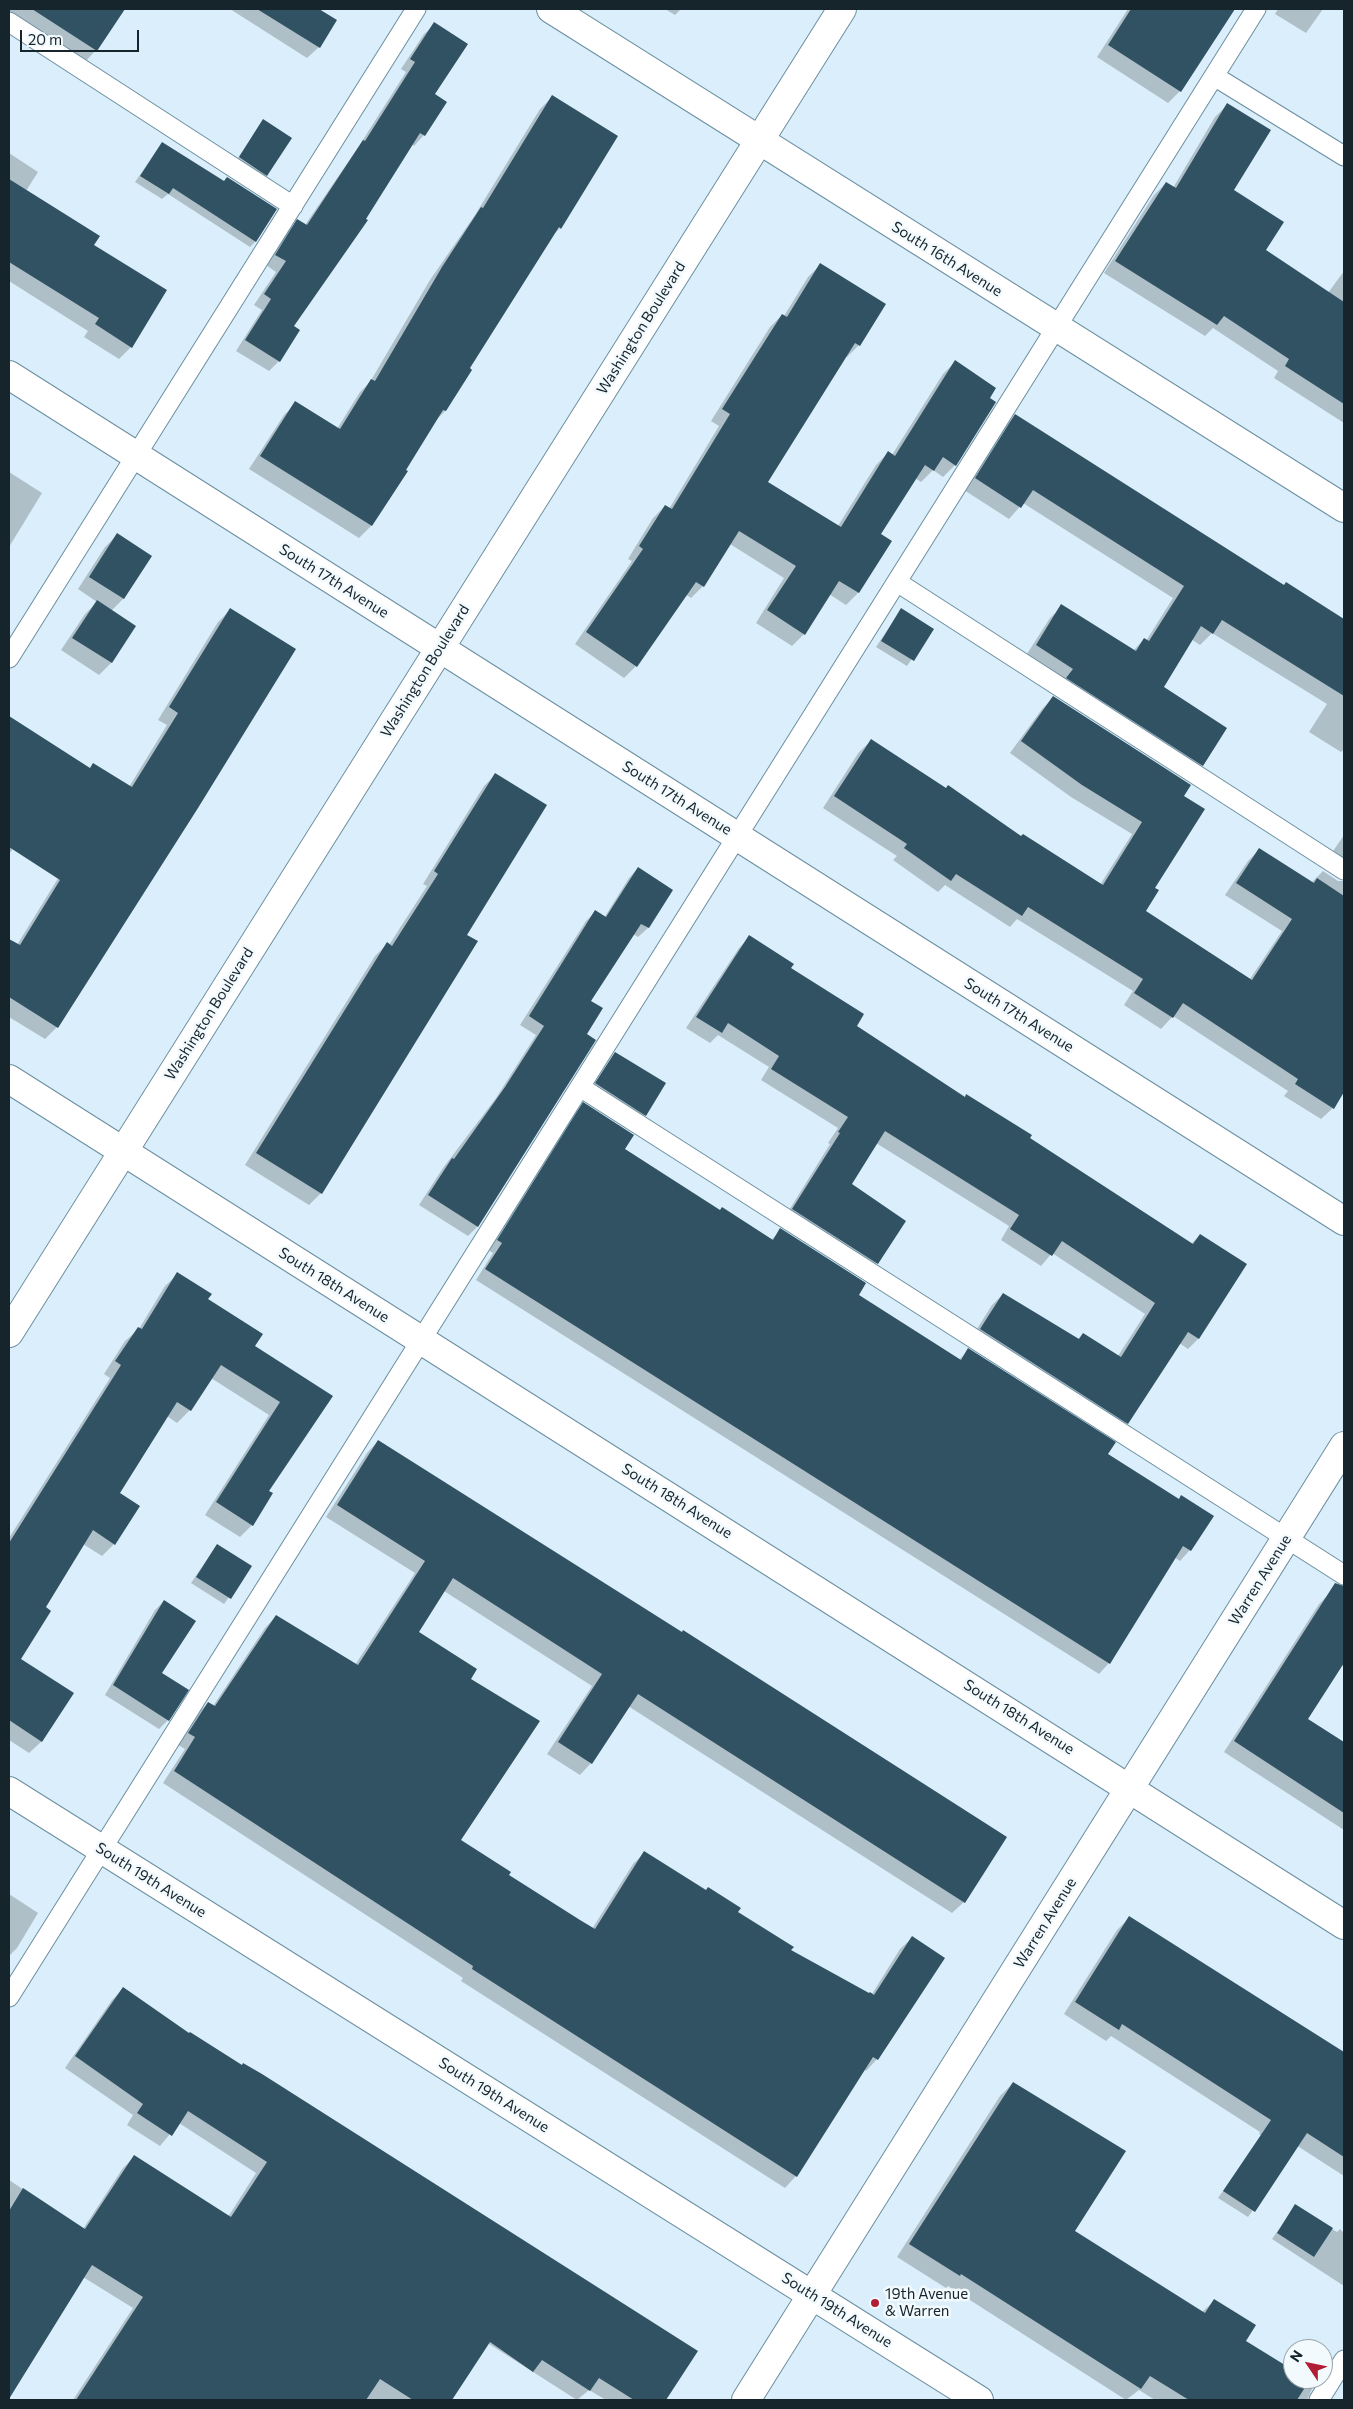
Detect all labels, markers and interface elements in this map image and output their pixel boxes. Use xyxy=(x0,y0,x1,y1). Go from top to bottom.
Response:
scale bar xyxy=(22,20,141,52)
text: 20 m xyxy=(28,30,62,48)
street label: South 16th Avenue xyxy=(888,218,1006,300)
street label: Washington Boulevard xyxy=(593,258,689,398)
street label: South 17th Avenue xyxy=(276,540,392,622)
street label: Washington Boulevard xyxy=(377,601,473,741)
street label: South 17th Avenue xyxy=(619,757,735,839)
street label: Washington Boulevard xyxy=(161,944,257,1084)
street label: South 17th Avenue xyxy=(961,974,1077,1056)
street label: South 18th Avenue xyxy=(275,1244,393,1326)
street label: South 18th Avenue xyxy=(618,1460,736,1542)
street label: Warren Avenue xyxy=(1225,1531,1295,1629)
street label: South 18th Avenue xyxy=(960,1676,1078,1758)
street label: South 19th Avenue xyxy=(92,1839,210,1921)
street label: Warren Avenue xyxy=(1010,1874,1080,1972)
street label: South 19th Avenue xyxy=(435,2054,553,2136)
street label: South 19th Avenue xyxy=(778,2269,896,2351)
place label: 19th Avenue & Warren xyxy=(885,2285,968,2320)
marker: 19th Avenue & Warren xyxy=(869,2297,881,2309)
north arrow xyxy=(1283,2339,1333,2389)
text: N xyxy=(1286,2347,1306,2365)

